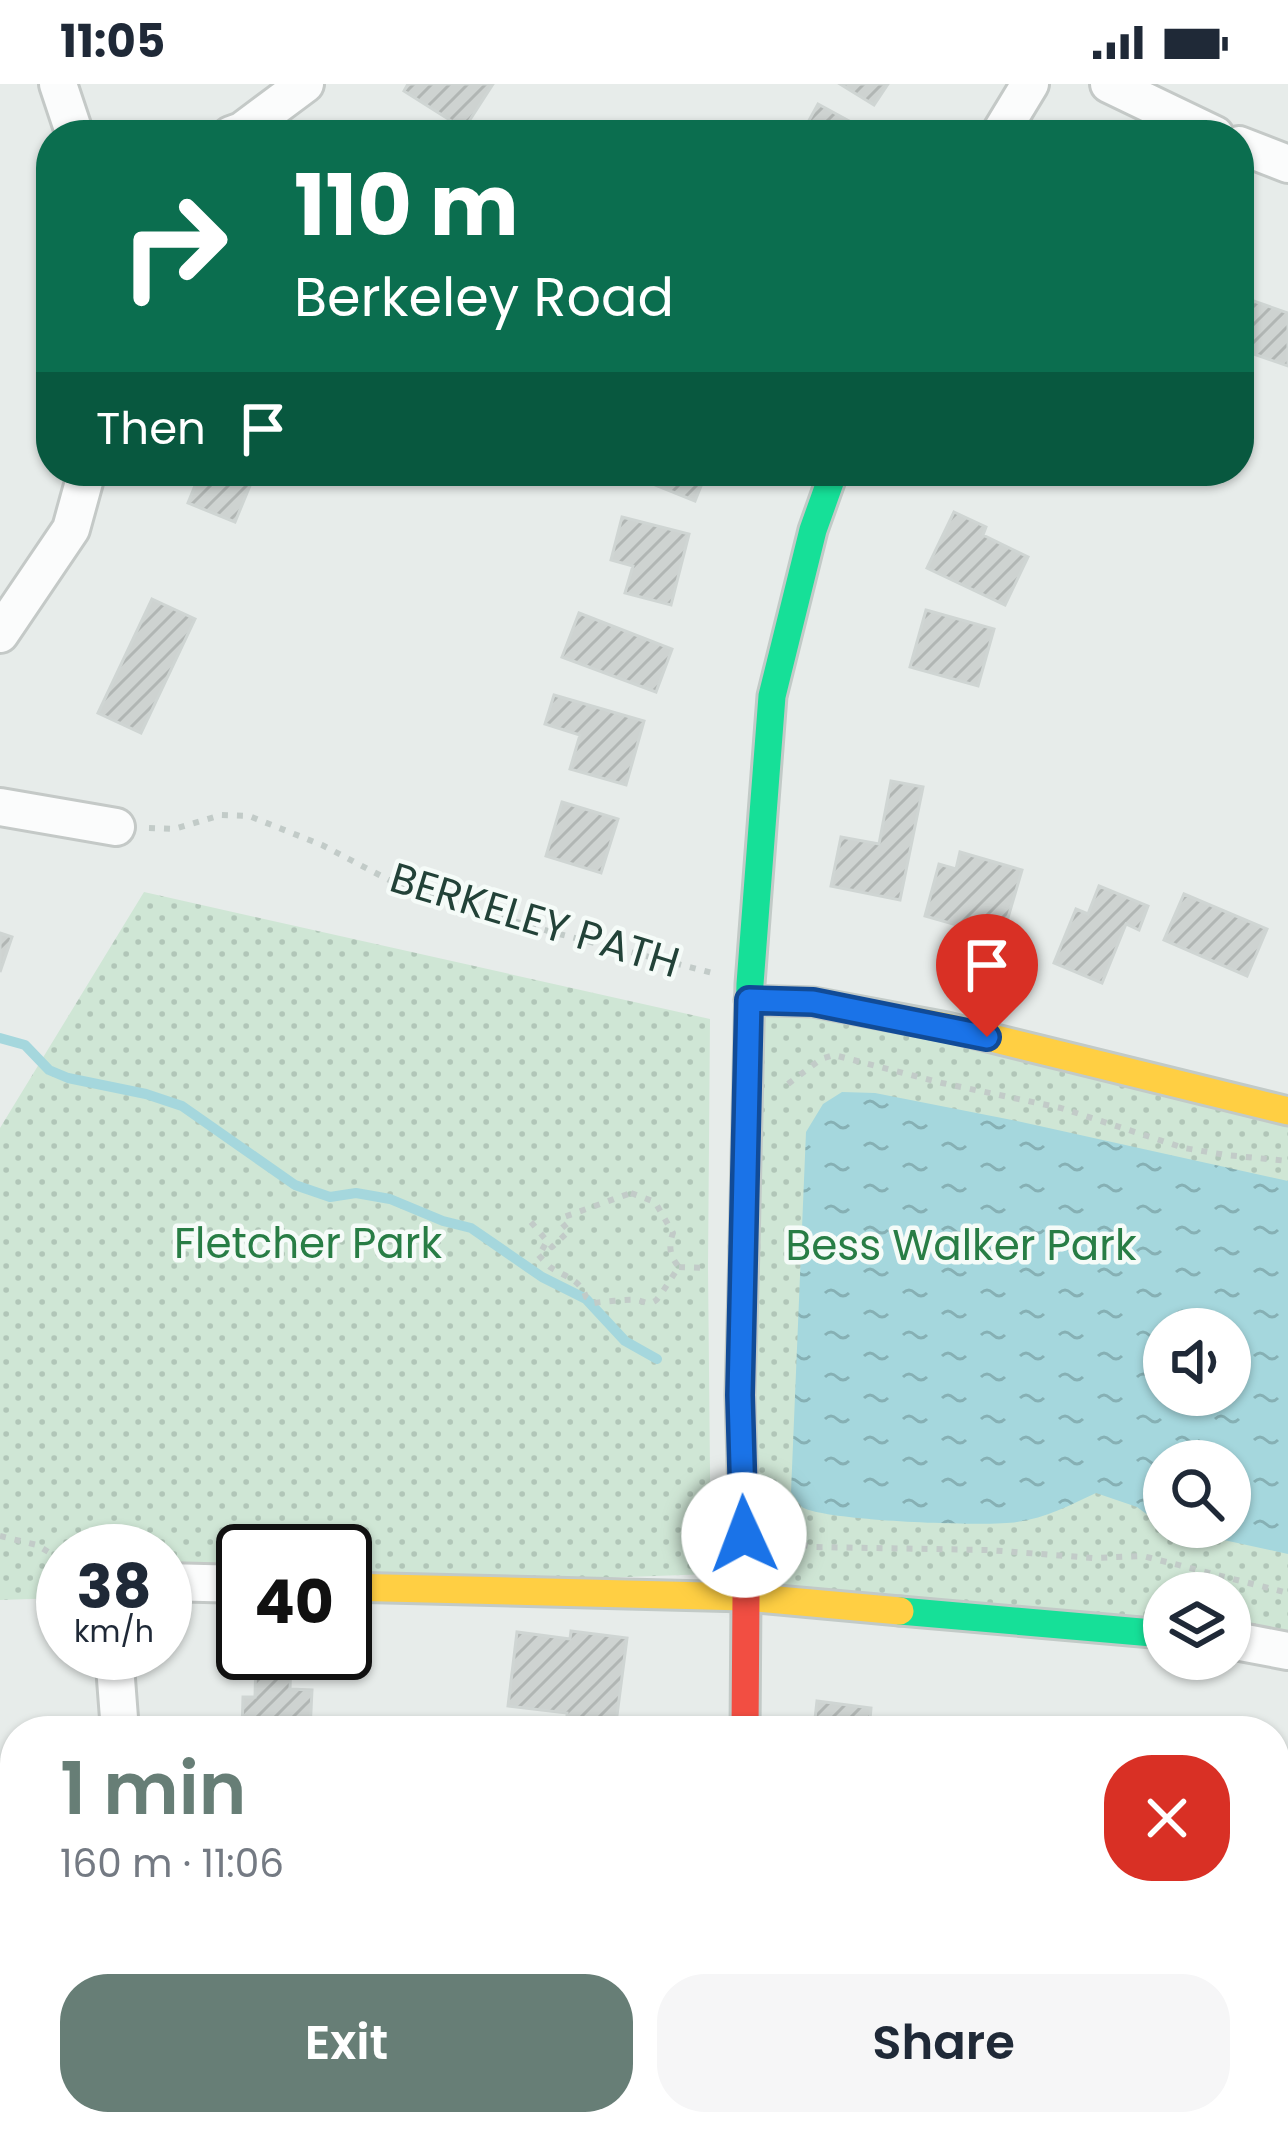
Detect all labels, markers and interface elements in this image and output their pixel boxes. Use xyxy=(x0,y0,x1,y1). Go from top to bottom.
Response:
text: 11:05 xyxy=(60,10,165,73)
text: 110 m xyxy=(294,147,519,264)
icon: right xyxy=(96,168,252,324)
text: Berkeley Road xyxy=(294,259,674,335)
icon: arrive xyxy=(230,396,296,462)
text: Then xyxy=(96,397,206,460)
street label: BERKELEY PATH xyxy=(383,848,687,992)
pin xyxy=(936,914,1038,1037)
icon: arrive xyxy=(954,932,1020,998)
park label: Fletcher Park xyxy=(174,1214,442,1273)
park label: Bess Walker Park xyxy=(785,1216,1137,1275)
map controls xyxy=(1143,1308,1251,1680)
button: sound xyxy=(1143,1308,1251,1416)
button: search xyxy=(1143,1440,1251,1548)
position arrow xyxy=(681,1472,807,1598)
speed limit sign: 40 xyxy=(216,1524,372,1680)
text: 38 xyxy=(76,1545,152,1629)
button: layers xyxy=(1143,1572,1251,1680)
text: km/h xyxy=(74,1610,154,1653)
text: 1 min xyxy=(60,1738,246,1839)
button: close xyxy=(1104,1755,1230,1881)
text: 160 m · 11:06 xyxy=(60,1836,284,1891)
button: Exit xyxy=(60,1974,633,2112)
button: Share xyxy=(657,1974,1230,2112)

